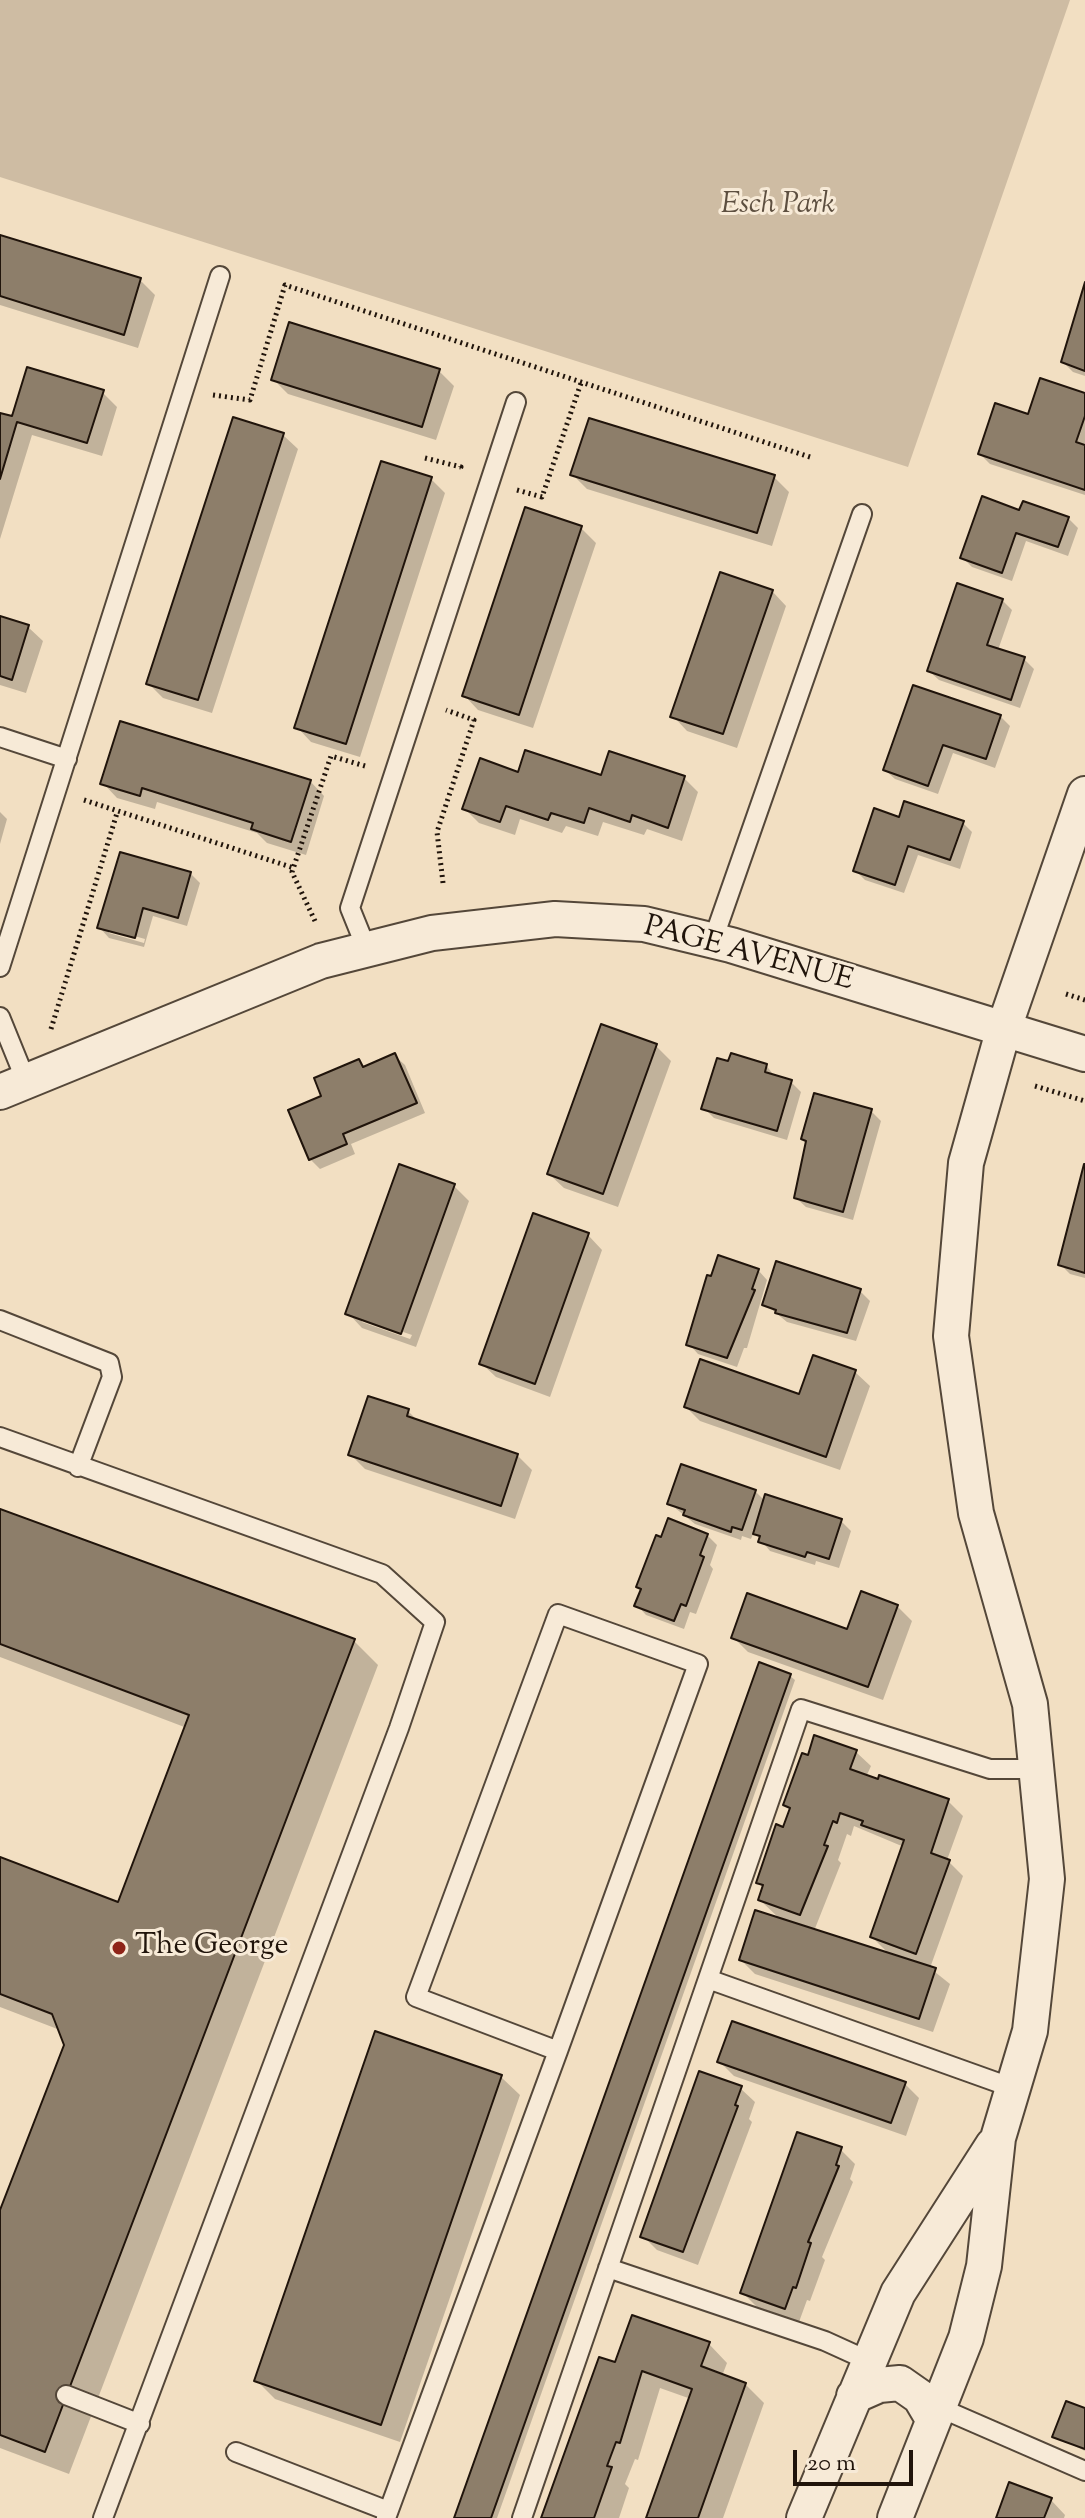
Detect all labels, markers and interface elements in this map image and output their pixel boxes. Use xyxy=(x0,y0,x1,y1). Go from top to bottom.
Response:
park label: Esch Park xyxy=(721,189,835,225)
street label: PAGE AVENUE xyxy=(639,911,857,1001)
place label: The George xyxy=(135,1930,288,1966)
marker: The George xyxy=(110,1939,128,1957)
scale bar xyxy=(797,2434,917,2484)
text: 20 m xyxy=(807,2447,856,2481)

